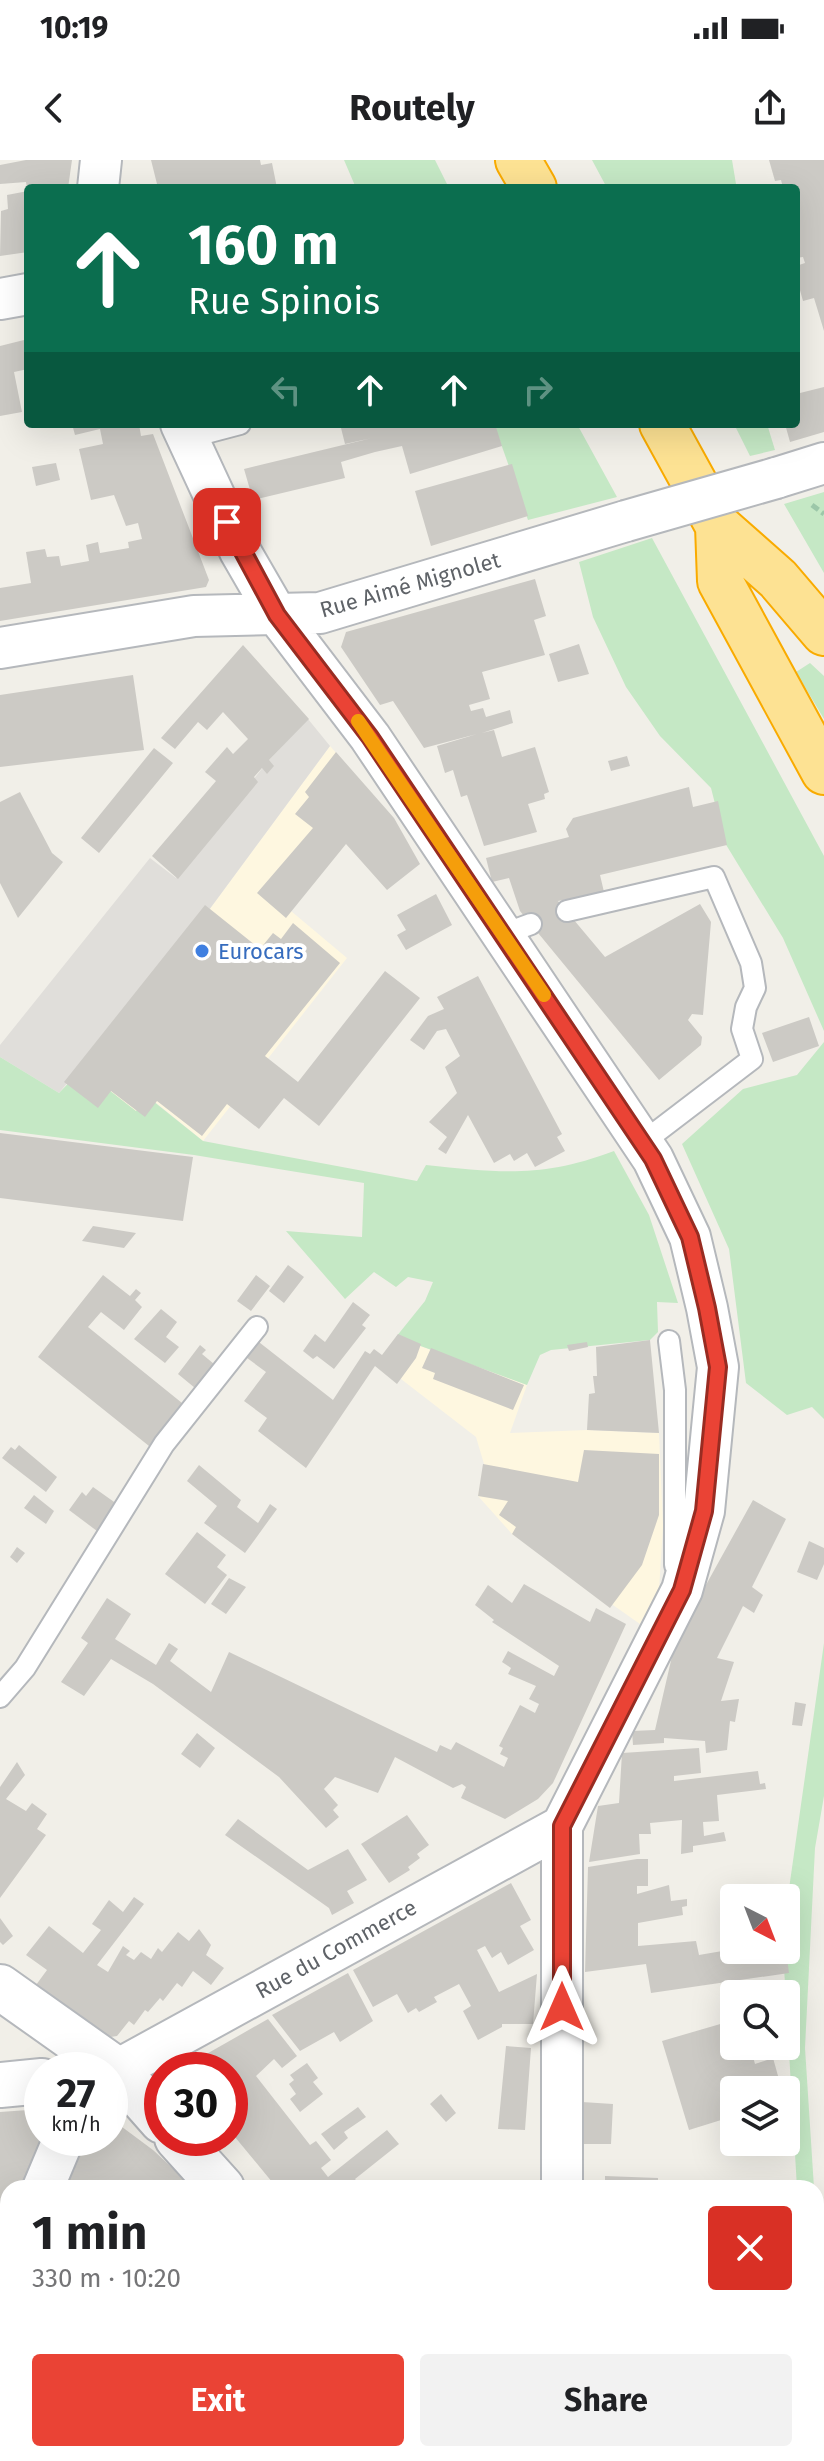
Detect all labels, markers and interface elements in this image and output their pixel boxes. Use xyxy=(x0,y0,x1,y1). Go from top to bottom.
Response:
text: 10:19 xyxy=(40,10,108,46)
icon: back xyxy=(32,86,76,130)
text: Routely xyxy=(349,86,475,130)
icon: share xyxy=(748,86,792,130)
text: 160 m xyxy=(188,212,339,279)
icon: ahead xyxy=(56,216,160,320)
text: Rue Spinois xyxy=(188,280,380,324)
icon: left xyxy=(264,368,308,412)
icon: ahead xyxy=(348,368,392,412)
icon: ahead xyxy=(432,368,476,412)
icon: right xyxy=(516,368,560,412)
pin xyxy=(193,488,261,556)
icon: arrive xyxy=(205,500,249,544)
street label: Rue Aimé Mignolet xyxy=(317,546,503,624)
place label: Eurocars xyxy=(218,938,304,965)
marker: Eurocars xyxy=(193,942,211,960)
north arrow xyxy=(720,1884,800,1964)
map controls xyxy=(720,1884,800,2156)
street label: Rue du Commerce xyxy=(251,1894,421,2004)
position arrow xyxy=(520,1965,604,2049)
button: search xyxy=(720,1980,800,2060)
speed limit sign: 30 xyxy=(144,2052,248,2156)
text: 27 xyxy=(57,2070,96,2118)
button: layers xyxy=(720,2076,800,2156)
text: km/h xyxy=(51,2112,101,2136)
text: 1 min xyxy=(32,2204,147,2262)
button: close xyxy=(708,2206,792,2290)
text: 330 m · 10:20 xyxy=(32,2263,181,2294)
button: Exit xyxy=(32,2354,404,2446)
button: Share xyxy=(420,2354,792,2446)

